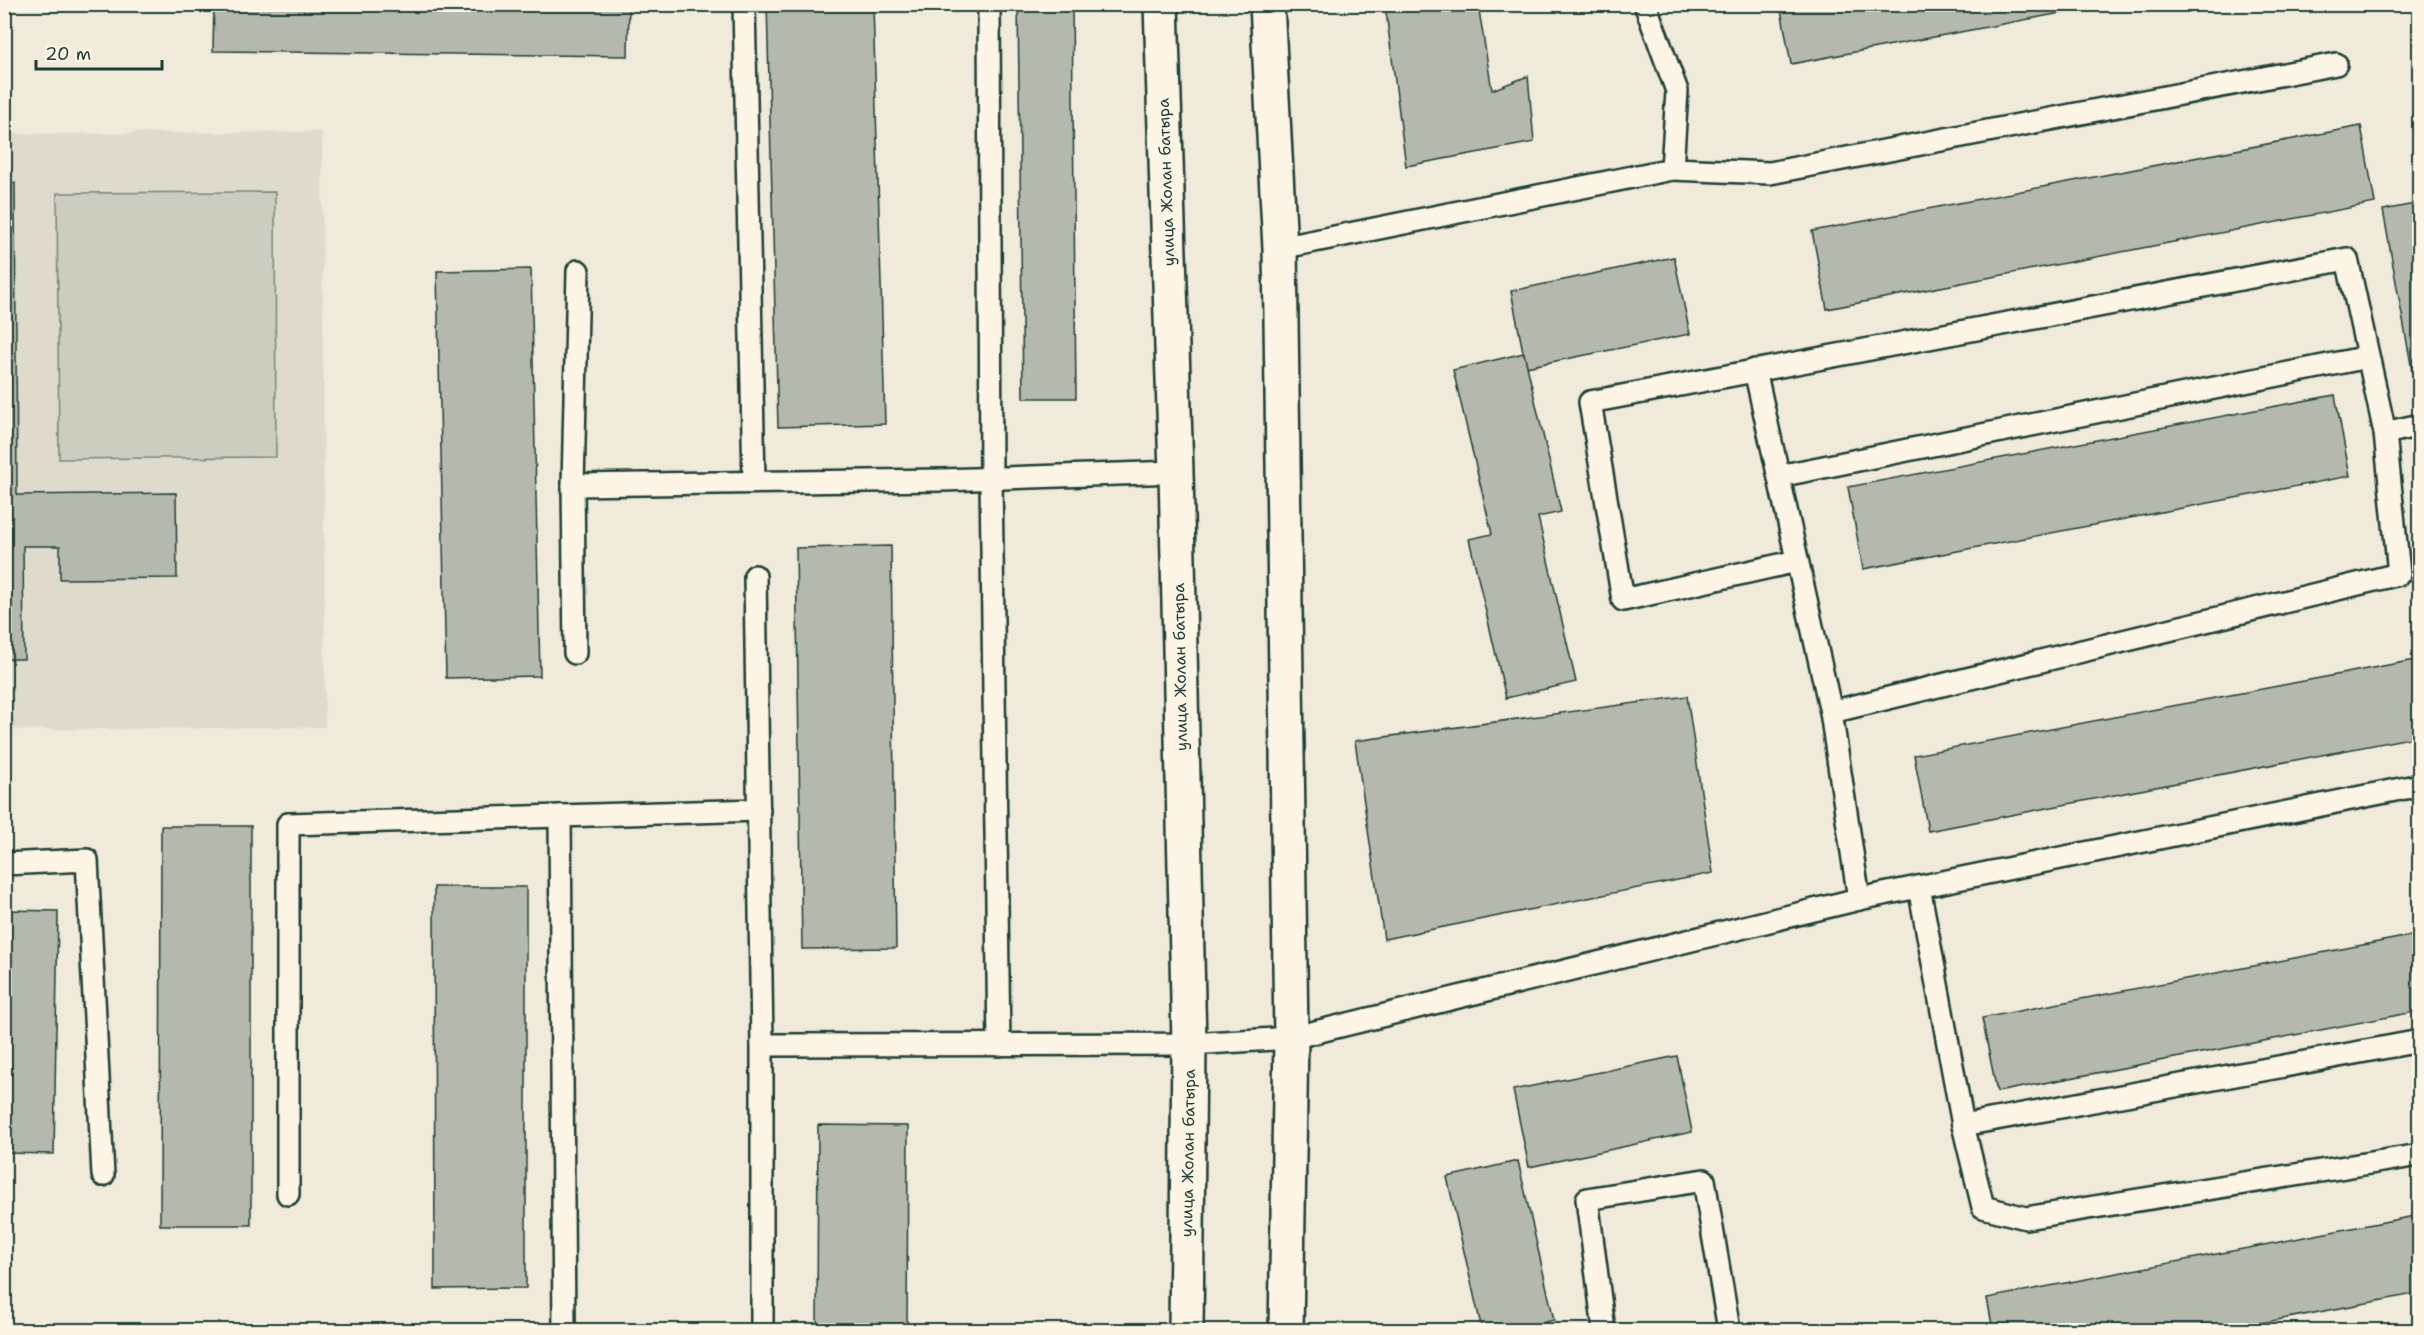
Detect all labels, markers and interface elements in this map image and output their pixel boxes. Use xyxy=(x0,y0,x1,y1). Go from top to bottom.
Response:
scale bar xyxy=(36,33,162,71)
text: 20 m xyxy=(45,42,91,66)
street label: улица Жолан батыра xyxy=(1153,97,1179,266)
street label: улица Жолан батыра xyxy=(1168,583,1192,751)
street label: улица Жолан батыра xyxy=(1176,1069,1200,1237)

